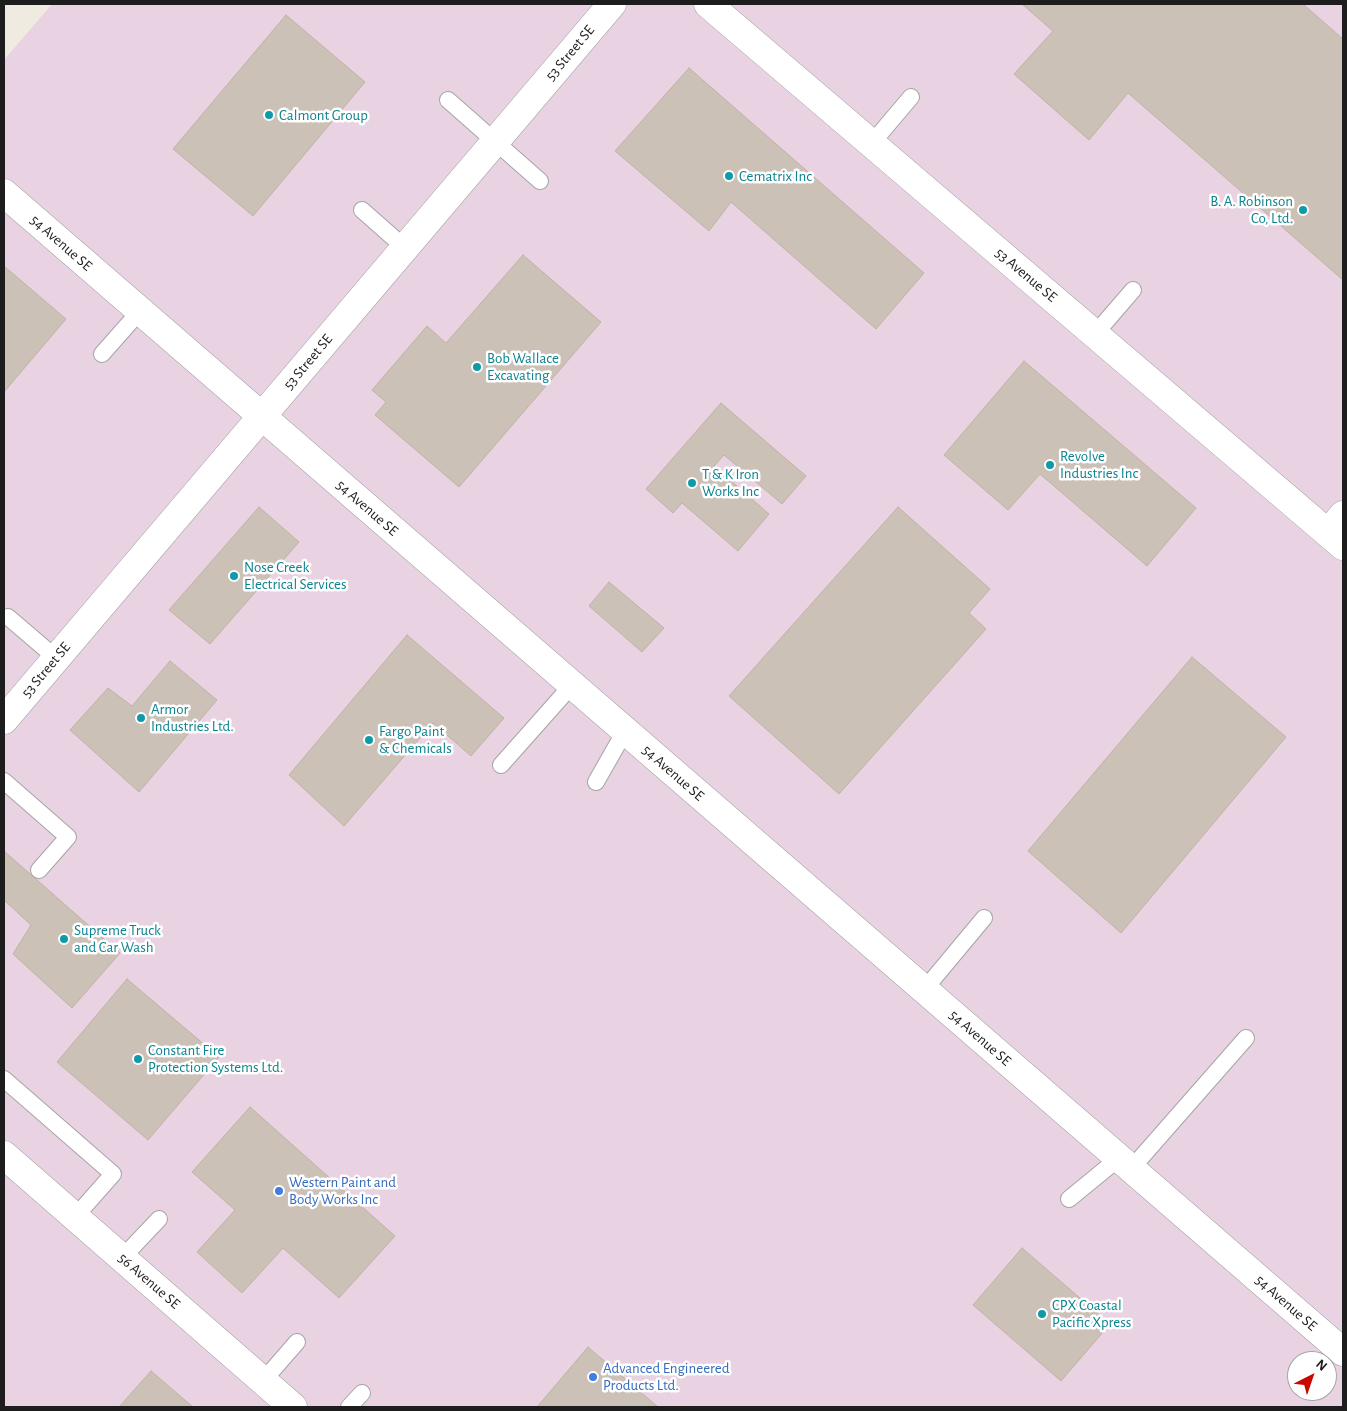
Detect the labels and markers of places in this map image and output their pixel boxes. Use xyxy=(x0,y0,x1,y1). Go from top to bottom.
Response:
place label: Calmont Group xyxy=(279,106,368,124)
marker: Calmont Group xyxy=(263,109,275,121)
place label: Cematrix Inc xyxy=(739,167,812,185)
marker: Cematrix Inc xyxy=(723,170,735,182)
place label: B. A. Robinson Co, Ltd. xyxy=(1210,192,1293,227)
marker: B. A. Robinson Co, Ltd. xyxy=(1297,204,1309,216)
place label: Bob Wallace Excavating xyxy=(487,349,559,384)
marker: Bob Wallace Excavating xyxy=(471,361,483,373)
place label: Revolve Industries Inc xyxy=(1060,447,1138,482)
marker: Revolve Industries Inc xyxy=(1044,459,1056,471)
place label: T & K Iron Works Inc xyxy=(702,465,759,500)
marker: T & K Iron Works Inc xyxy=(686,477,698,489)
place label: Nose Creek Electrical Services xyxy=(244,558,347,593)
marker: Nose Creek Electrical Services xyxy=(228,570,240,582)
place label: Armor Industries Ltd. xyxy=(151,700,234,735)
marker: Armor Industries Ltd. xyxy=(135,712,147,724)
place label: Fargo Paint & Chemicals xyxy=(379,722,452,757)
marker: Fargo Paint & Chemicals xyxy=(363,734,375,746)
place label: Supreme Truck and Car Wash xyxy=(74,921,161,956)
marker: Supreme Truck and Car Wash xyxy=(58,933,70,945)
place label: Constant Fire Protection Systems Ltd. xyxy=(148,1041,283,1076)
marker: Constant Fire Protection Systems Ltd. xyxy=(132,1053,144,1065)
place label: Western Paint and Body Works Inc xyxy=(289,1173,396,1208)
marker: Western Paint and Body Works Inc xyxy=(273,1185,285,1197)
place label: CPX Coastal Pacific Xpress xyxy=(1052,1296,1131,1331)
marker: CPX Coastal Pacific Xpress xyxy=(1036,1308,1048,1320)
place label: Advanced Engineered Products Ltd. xyxy=(603,1359,730,1394)
marker: Advanced Engineered Products Ltd. xyxy=(587,1371,599,1383)

